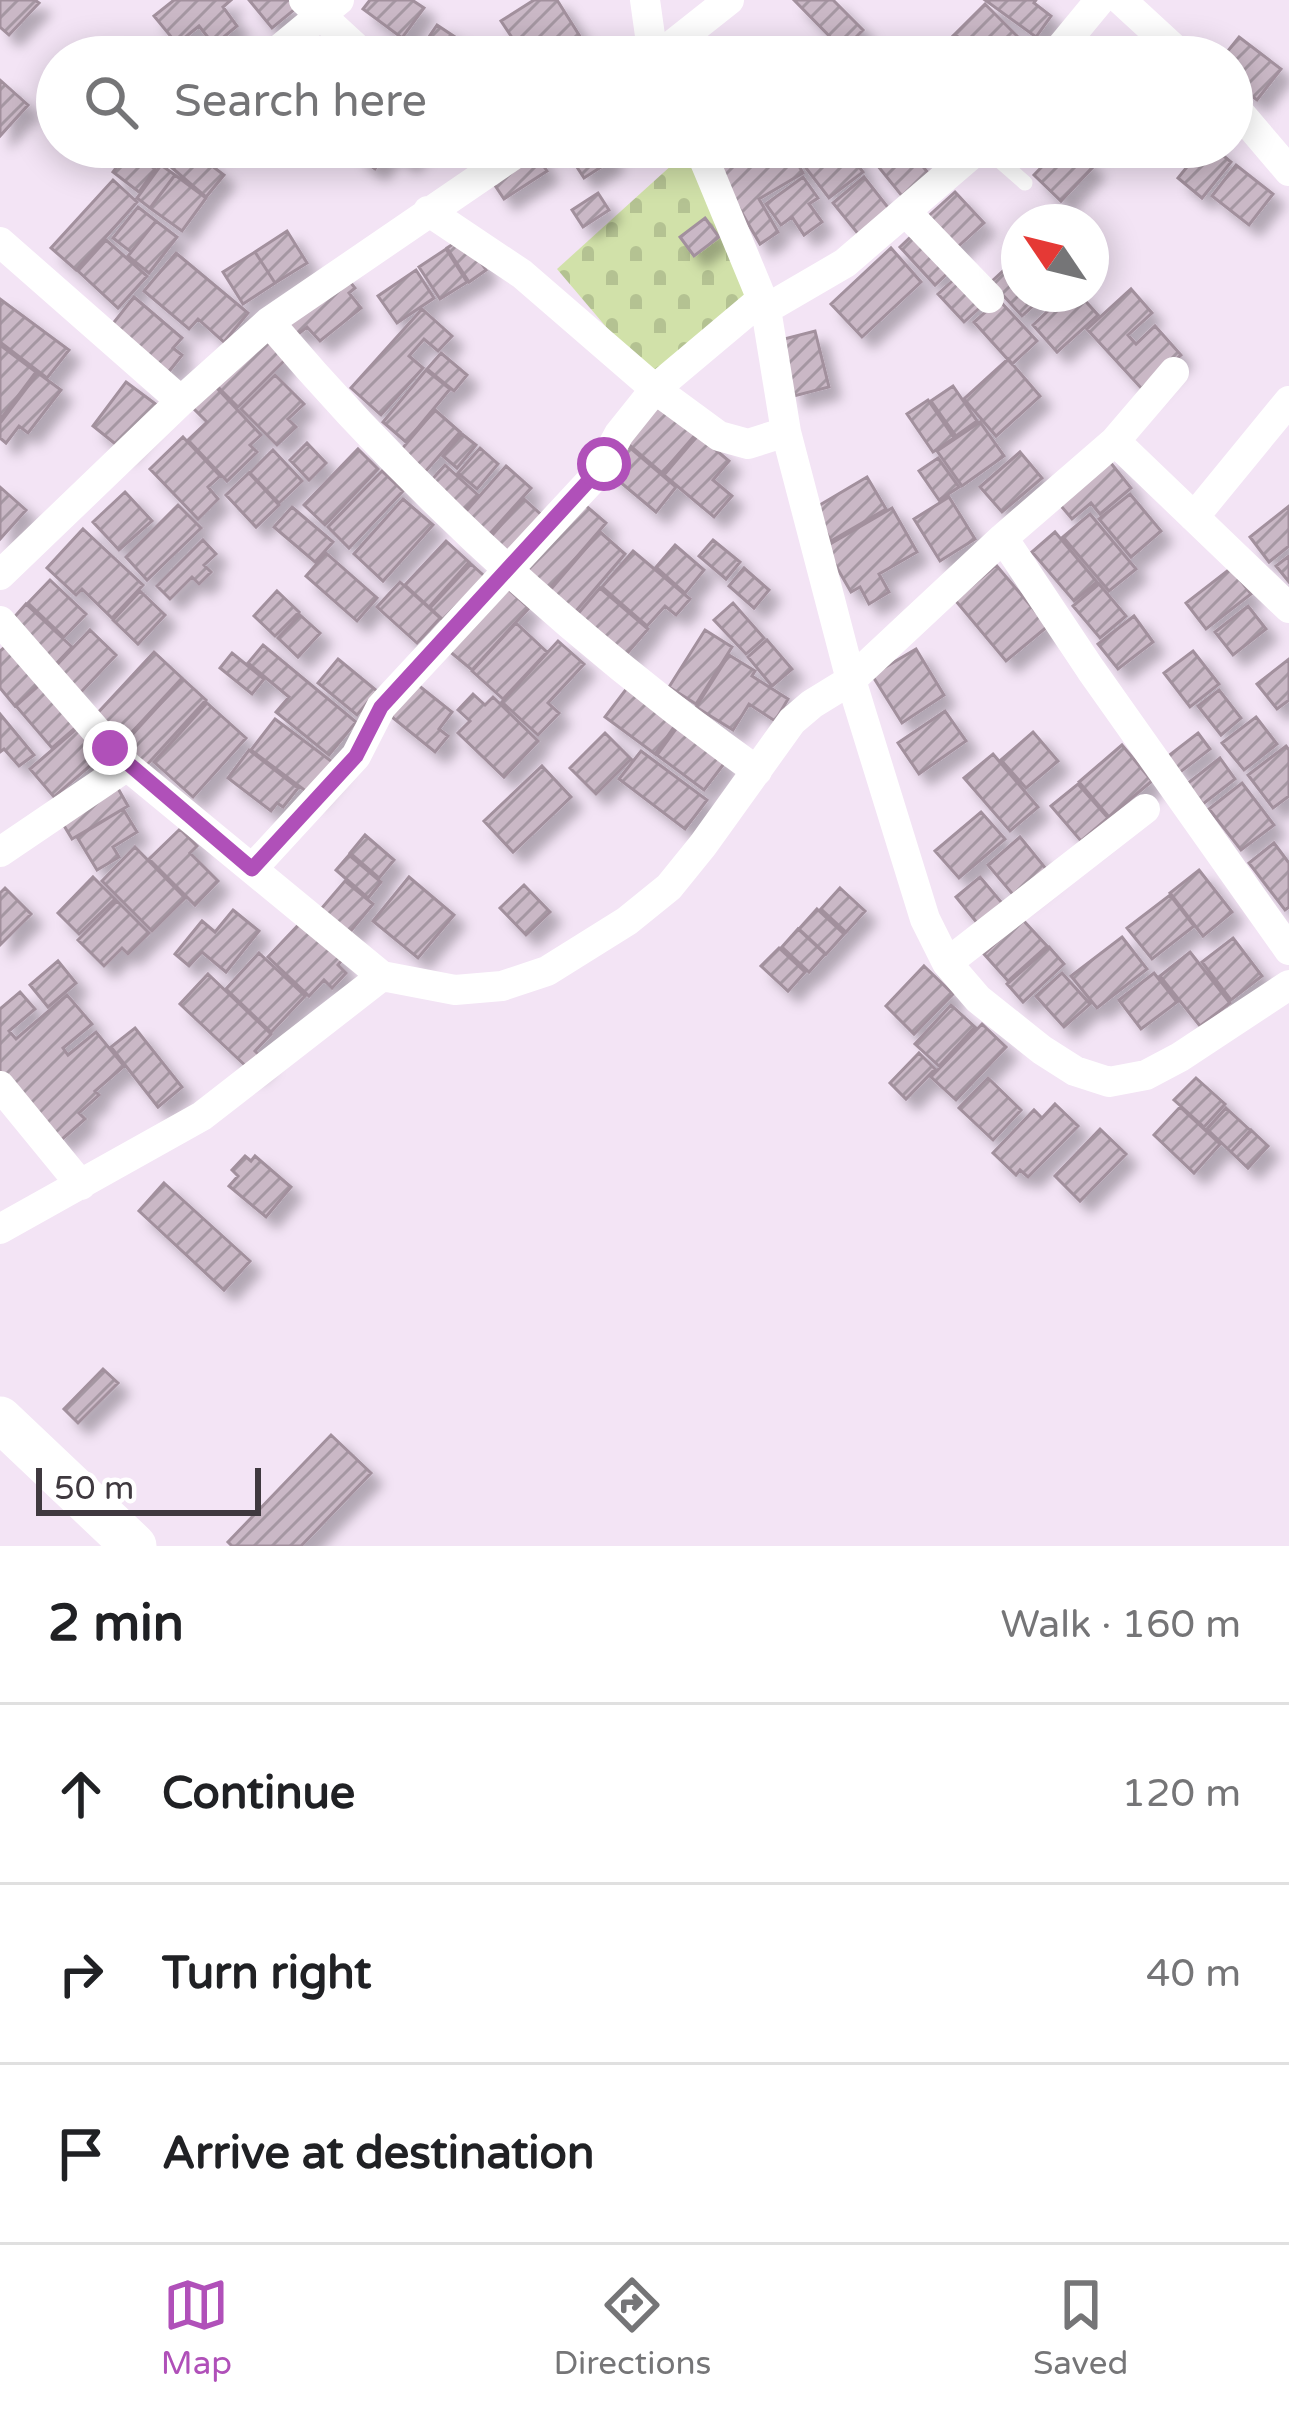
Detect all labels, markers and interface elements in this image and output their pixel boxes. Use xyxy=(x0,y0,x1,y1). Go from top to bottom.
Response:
search box xyxy=(36,36,1253,168)
icon: search xyxy=(78,69,144,135)
text: Search here xyxy=(174,75,427,129)
north arrow xyxy=(1001,204,1109,312)
route start xyxy=(577,437,631,491)
route end xyxy=(83,721,137,775)
scale bar xyxy=(36,1462,261,1515)
text: 50 m xyxy=(54,1469,134,1508)
text: 2 min xyxy=(48,1593,184,1655)
text: Walk · 160 m xyxy=(1000,1601,1241,1648)
icon: ahead xyxy=(48,1761,114,1827)
text: Continue xyxy=(162,1767,355,1821)
text: 120 m xyxy=(1122,1770,1241,1817)
icon: right xyxy=(48,1941,114,2007)
text: Turn right xyxy=(162,1947,371,2001)
text: 40 m xyxy=(1146,1950,1241,1997)
icon: arrive xyxy=(48,2121,114,2187)
text: Arrive at destination xyxy=(162,2127,594,2181)
tab: Map xyxy=(161,2272,232,2383)
tab: Directions xyxy=(554,2272,711,2383)
tab: Saved xyxy=(1033,2272,1128,2383)

